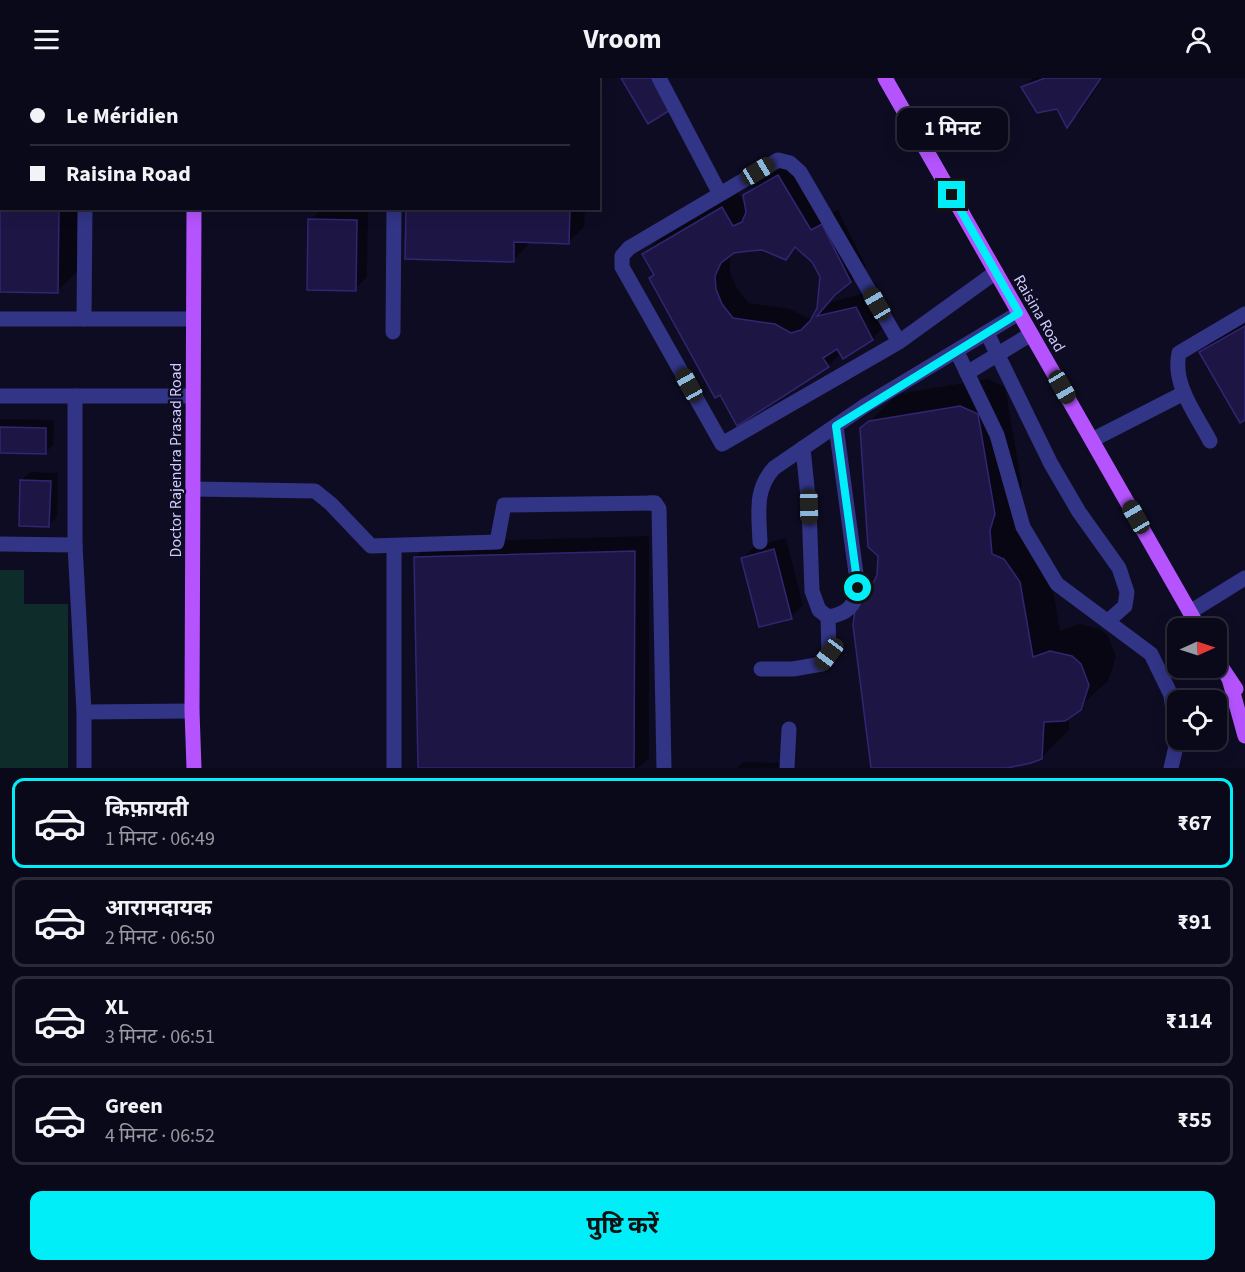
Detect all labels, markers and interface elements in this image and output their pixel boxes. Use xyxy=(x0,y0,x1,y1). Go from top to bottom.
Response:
text: Vroom xyxy=(583,20,662,59)
icon: menu xyxy=(30,23,63,56)
icon: person xyxy=(1182,23,1215,56)
text: Le Méridien xyxy=(66,100,179,132)
callout: 1 मिनट xyxy=(896,108,1008,150)
text: 1 मिनट xyxy=(924,115,981,143)
car xyxy=(738,154,778,188)
text: Raisina Road xyxy=(66,158,191,190)
route end xyxy=(938,181,965,208)
street label: Raisina Road xyxy=(1008,271,1070,356)
car xyxy=(860,284,894,324)
street label: Doctor Rajendra Prasad Road xyxy=(165,363,187,557)
car xyxy=(672,365,706,405)
car xyxy=(1045,367,1079,407)
car xyxy=(800,489,818,525)
car xyxy=(1119,497,1153,537)
route start xyxy=(844,574,871,601)
north arrow xyxy=(1167,618,1227,678)
map controls xyxy=(1167,618,1227,750)
car xyxy=(811,634,847,674)
button: locate xyxy=(1167,690,1227,750)
text: किफ़ायती xyxy=(105,793,189,825)
icon: car xyxy=(33,796,87,850)
text: ₹67 xyxy=(1177,807,1212,839)
text: 1 मिनट · 06:49 xyxy=(105,825,215,853)
text: आरामदायक xyxy=(105,892,212,924)
icon: car xyxy=(33,895,87,949)
text: ₹91 xyxy=(1177,906,1212,938)
text: 2 मिनट · 06:50 xyxy=(105,924,215,952)
text: XL xyxy=(105,991,129,1023)
icon: car xyxy=(33,994,87,1048)
text: ₹114 xyxy=(1166,1005,1212,1037)
text: 3 मिनट · 06:51 xyxy=(105,1023,215,1051)
text: Green xyxy=(105,1090,163,1122)
icon: car xyxy=(33,1093,87,1147)
text: ₹55 xyxy=(1177,1104,1212,1136)
text: 4 मिनट · 06:52 xyxy=(105,1122,215,1150)
button: पुष्टि करें xyxy=(30,1191,1215,1260)

